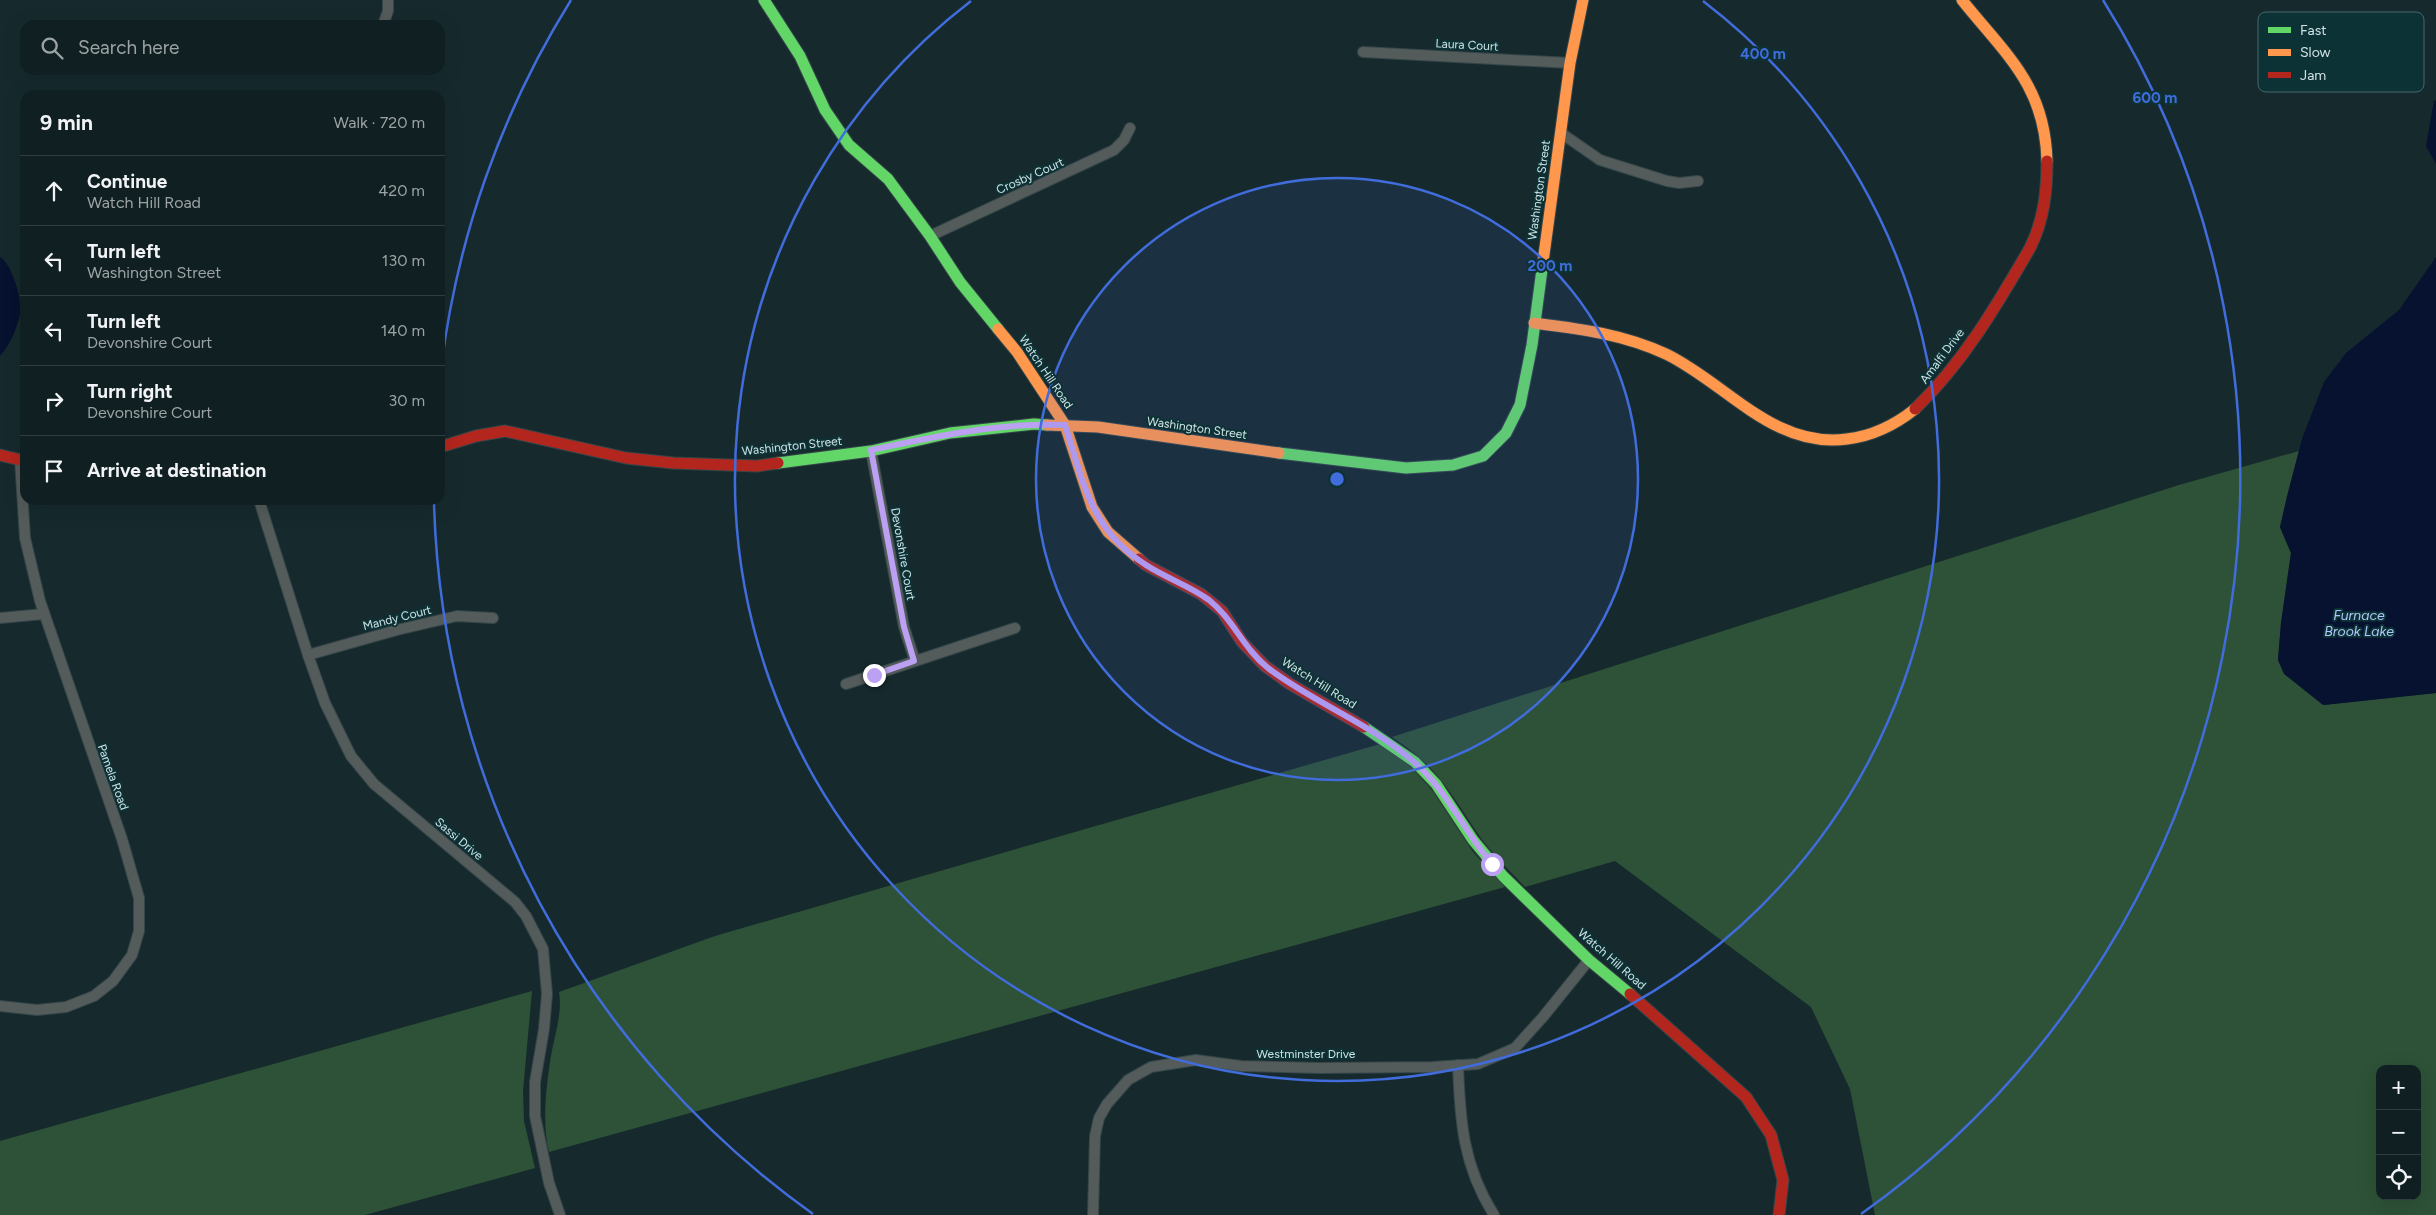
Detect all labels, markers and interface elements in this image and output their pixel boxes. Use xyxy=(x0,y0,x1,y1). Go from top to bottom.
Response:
legend xyxy=(2258,12,2424,92)
search box xyxy=(20,20,445,75)
text: Fast xyxy=(2300,22,2326,39)
icon: search xyxy=(38,34,66,62)
text: Search here xyxy=(78,36,180,59)
street label: Laura Court xyxy=(1435,36,1499,54)
text: Slow xyxy=(2300,44,2331,61)
text: 400 m xyxy=(1740,45,1786,63)
text: Jam xyxy=(2300,67,2326,84)
text: 600 m xyxy=(2133,89,2177,107)
text: 9 min xyxy=(40,110,93,135)
text: Walk · 720 m xyxy=(334,113,425,132)
street label: Washington Street xyxy=(1525,139,1553,241)
street label: Crosby Court xyxy=(994,155,1066,197)
text: Continue xyxy=(87,170,167,193)
icon: ahead xyxy=(40,177,68,205)
text: 420 m xyxy=(378,181,425,200)
text: Watch Hill Road xyxy=(87,193,201,212)
text: Turn left xyxy=(87,240,161,263)
icon: left xyxy=(40,247,68,275)
text: 130 m xyxy=(382,251,425,270)
text: 200 m xyxy=(1528,257,1572,275)
text: Washington Street xyxy=(87,263,221,282)
text: Turn left xyxy=(87,310,161,333)
icon: left xyxy=(40,317,68,345)
text: 140 m xyxy=(381,321,425,340)
street label: Amalfi Drive xyxy=(1917,325,1967,386)
text: Devonshire Court xyxy=(87,333,212,352)
street label: Watch Hill Road xyxy=(1016,333,1076,411)
text: Turn right xyxy=(87,380,173,403)
icon: right xyxy=(40,387,68,415)
text: 30 m xyxy=(388,391,425,410)
text: Devonshire Court xyxy=(87,403,212,422)
street label: Washington Street xyxy=(1146,414,1248,442)
street label: Washington Street xyxy=(741,434,843,458)
icon: arrive xyxy=(40,457,68,485)
text: Arrive at destination xyxy=(87,459,266,482)
centre of rings xyxy=(1328,470,1346,488)
street label: Devonshire Court xyxy=(888,507,918,602)
street label: Mandy Court xyxy=(361,603,433,633)
water label: Furnace Brook Lake xyxy=(2324,607,2394,640)
street label: Watch Hill Road xyxy=(1279,654,1359,712)
route end xyxy=(863,664,886,687)
street label: Pamela Road xyxy=(95,742,131,812)
street label: Sassi Drive xyxy=(432,815,486,863)
route start xyxy=(1481,853,1504,876)
street label: Watch Hill Road xyxy=(1575,926,1649,992)
street label: Westminster Drive xyxy=(1257,1047,1356,1061)
map controls xyxy=(2376,1065,2421,1200)
button: + xyxy=(2376,1065,2421,1110)
button: − xyxy=(2376,1110,2421,1155)
button: locate xyxy=(2376,1155,2421,1200)

